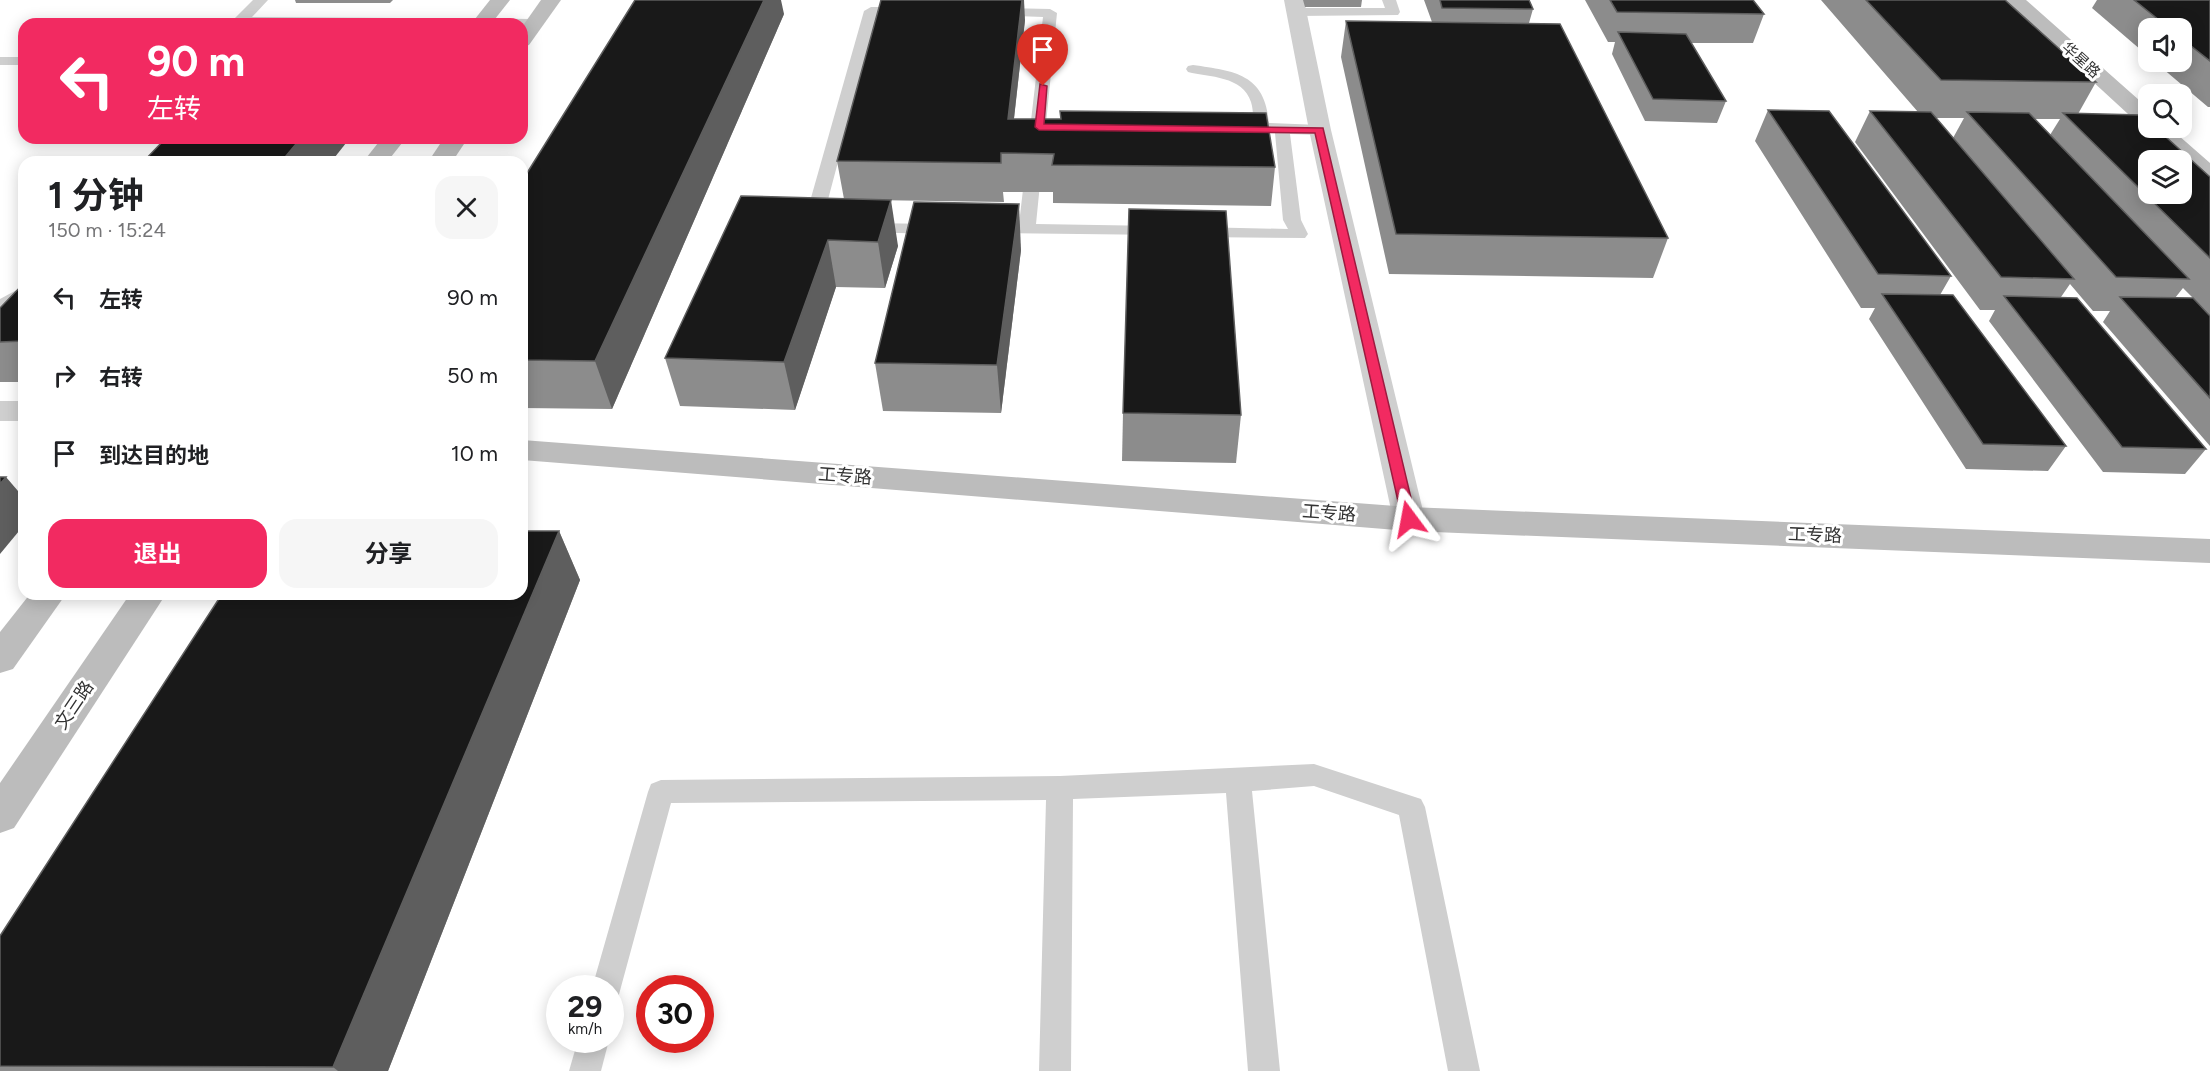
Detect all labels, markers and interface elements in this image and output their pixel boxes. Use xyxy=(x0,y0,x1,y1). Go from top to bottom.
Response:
map controls xyxy=(2138,18,2192,204)
button: sound xyxy=(2138,18,2192,72)
pin xyxy=(1017,24,1068,86)
icon: arrive xyxy=(1026,33,1059,66)
text: 90 m xyxy=(147,36,245,87)
street label: 华星路 xyxy=(2058,38,2104,82)
icon: left xyxy=(48,42,126,120)
button: search xyxy=(2138,84,2192,138)
text: 左转 xyxy=(147,92,201,125)
button: layers xyxy=(2138,150,2192,204)
text: 1 分钟 xyxy=(48,174,144,217)
button: close xyxy=(435,176,498,239)
text: 150 m · 15:24 xyxy=(48,218,166,242)
icon: left xyxy=(48,281,81,314)
text: 90 m xyxy=(447,284,498,311)
text: 左转 xyxy=(99,286,143,313)
icon: right xyxy=(48,359,81,392)
text: 50 m xyxy=(447,362,498,389)
text: 右转 xyxy=(99,364,143,391)
icon: arrive xyxy=(48,437,81,470)
text: 10 m xyxy=(451,440,498,467)
text: 到达目的地 xyxy=(99,442,209,469)
street label: 工专路 xyxy=(817,463,873,489)
position arrow xyxy=(1377,487,1441,551)
street label: 工专路 xyxy=(1301,500,1357,526)
button: 退出 xyxy=(48,519,267,588)
button: 分享 xyxy=(279,519,498,588)
street label: 工专路 xyxy=(1788,523,1842,547)
street label: 文三路 xyxy=(50,676,98,734)
speed limit sign: 30 xyxy=(636,975,714,1053)
text: 29 xyxy=(568,988,602,1025)
text: km/h xyxy=(568,1020,602,1038)

